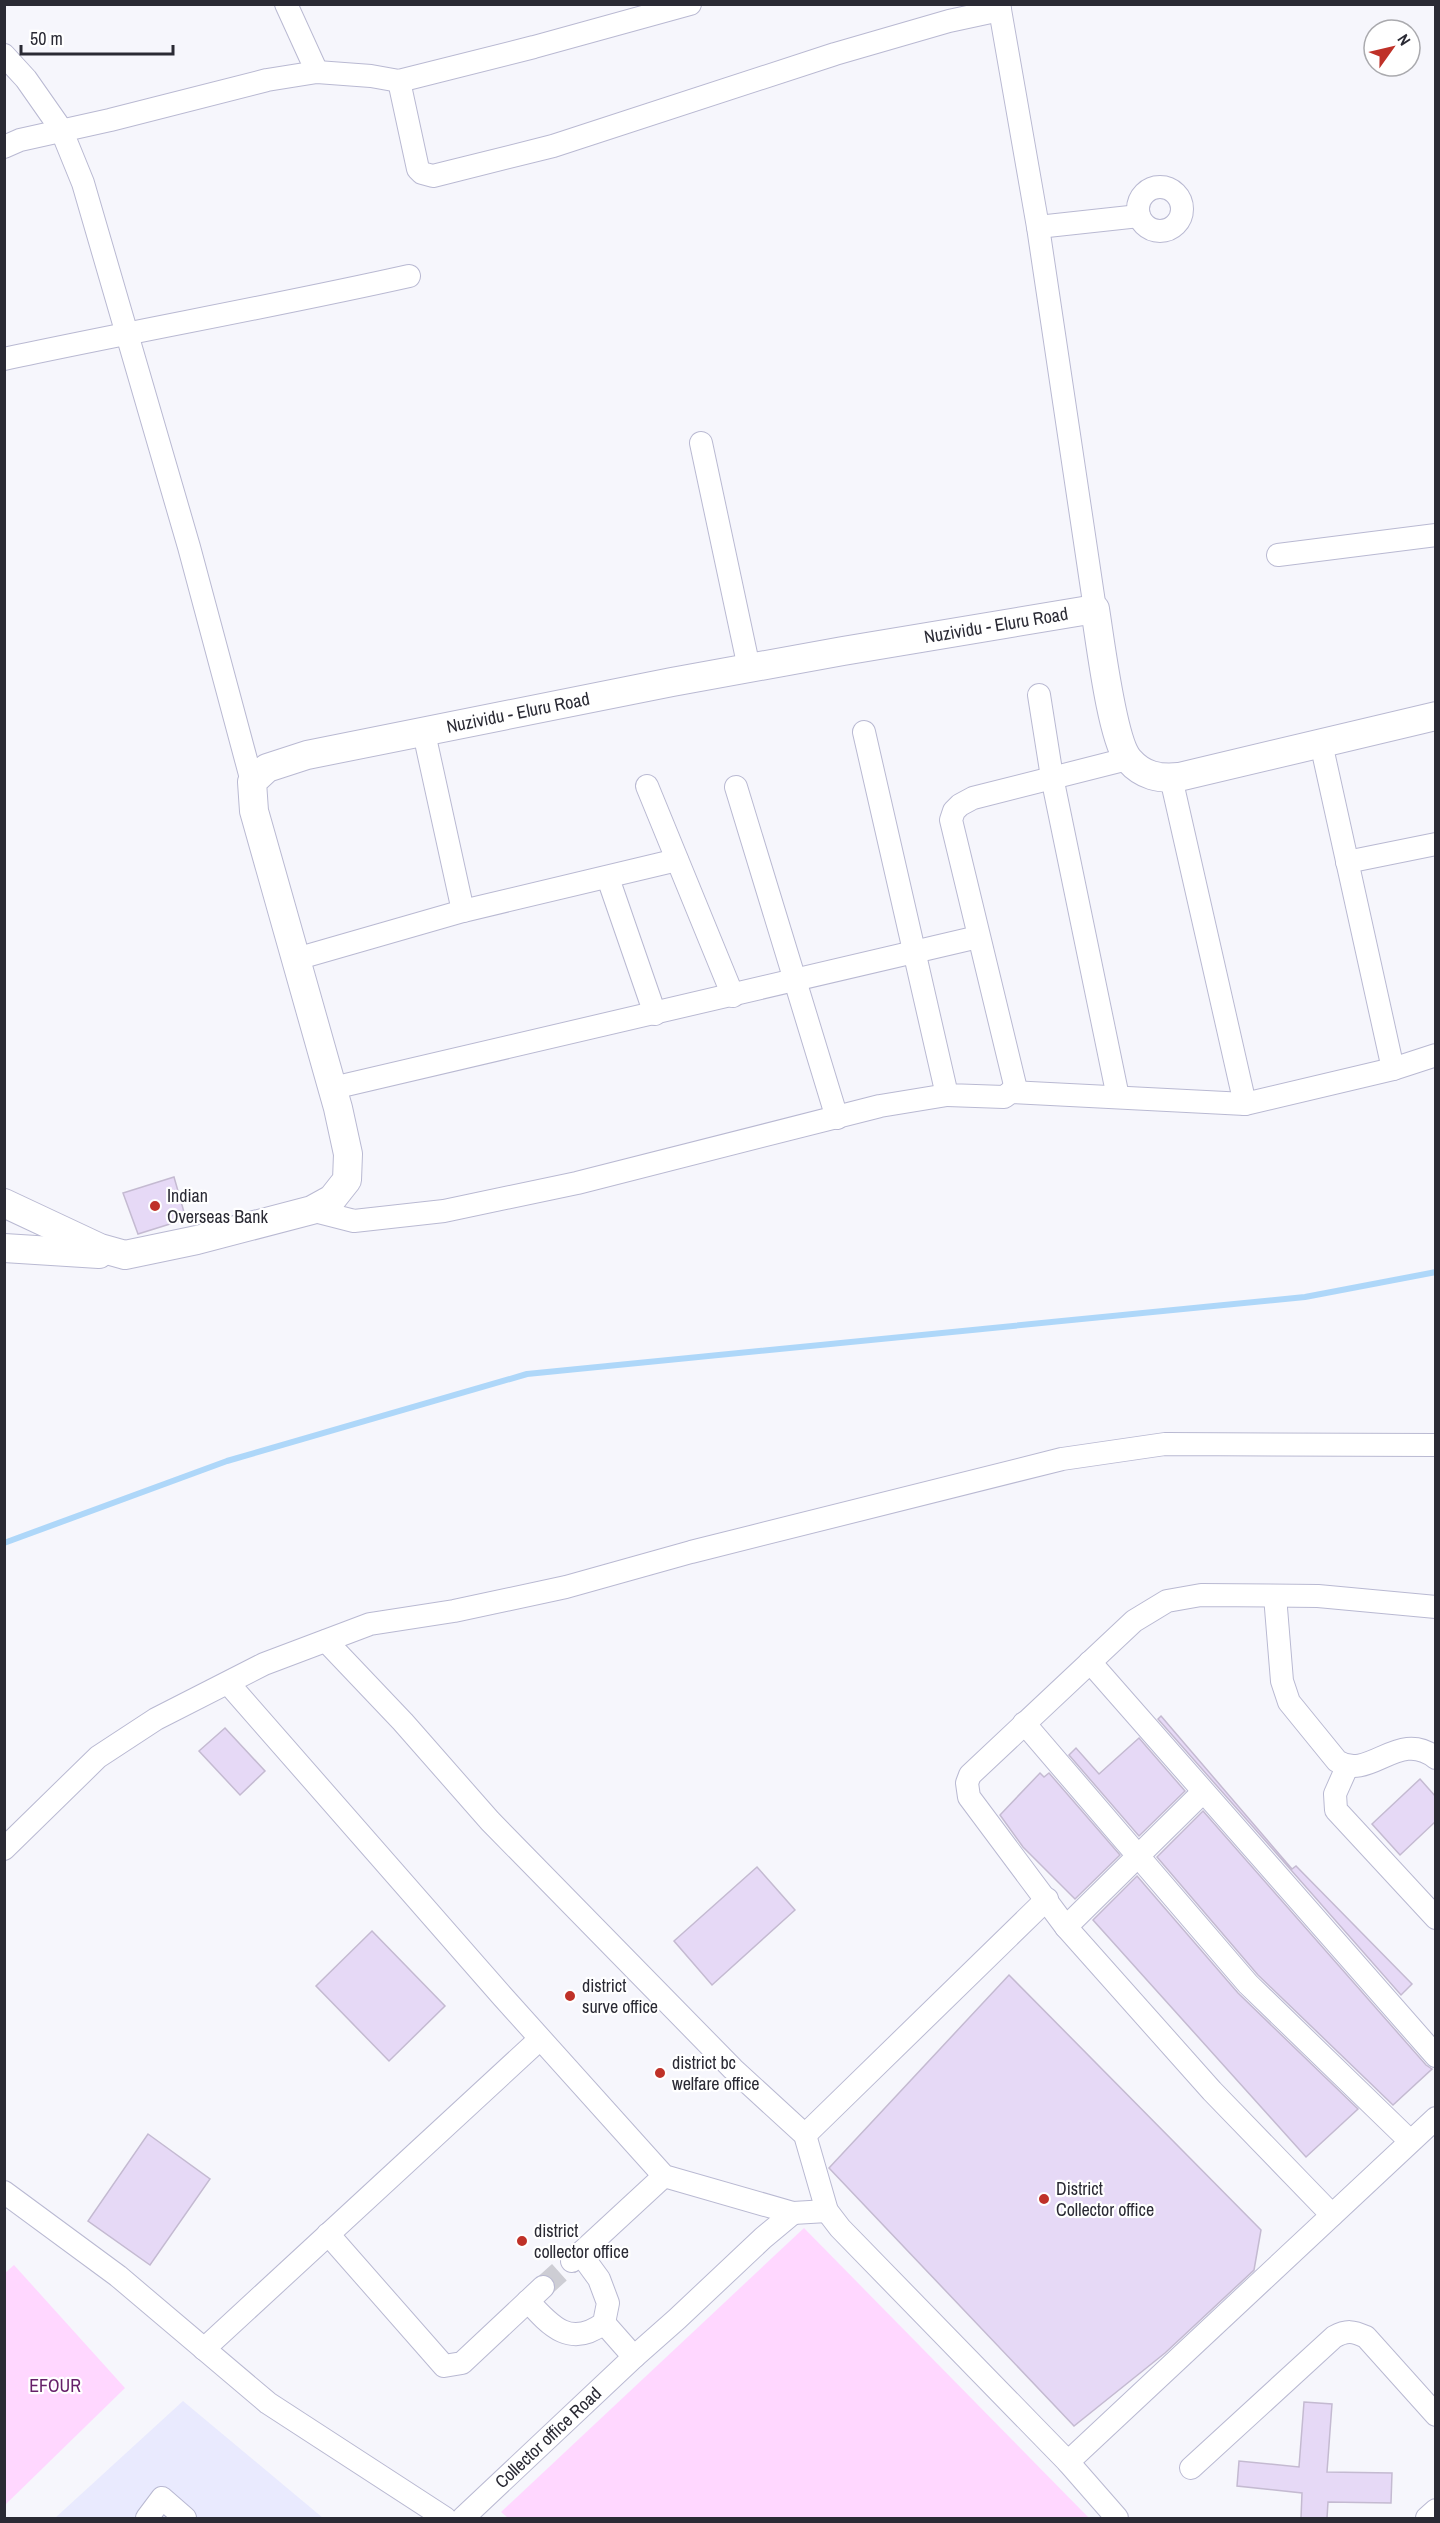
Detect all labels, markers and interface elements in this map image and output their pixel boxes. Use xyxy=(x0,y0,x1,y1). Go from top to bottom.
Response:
scale bar xyxy=(21,18,172,56)
north arrow xyxy=(1362,18,1422,78)
text: 50 m xyxy=(30,26,63,51)
text: N xyxy=(1393,30,1416,50)
street label: Nuzividu - Eluru Road xyxy=(922,601,1070,649)
street label: Nuzividu - Eluru Road xyxy=(444,686,592,739)
place label: Indian Overseas Bank xyxy=(167,1183,269,1229)
marker: Indian Overseas Bank xyxy=(148,1199,162,1213)
place label: district surve office xyxy=(582,1973,658,2019)
marker: district surve office xyxy=(563,1989,577,2003)
place label: district bc welfare office xyxy=(672,2050,760,2096)
marker: district bc welfare office xyxy=(653,2066,667,2080)
place label: District Collector office xyxy=(1056,2176,1154,2222)
marker: District Collector office xyxy=(1037,2192,1051,2206)
place label: district collector office xyxy=(534,2218,629,2264)
marker: district collector office xyxy=(515,2234,529,2248)
park label: EFOUR xyxy=(29,2373,81,2398)
street label: Collector office Road xyxy=(489,2381,607,2494)

